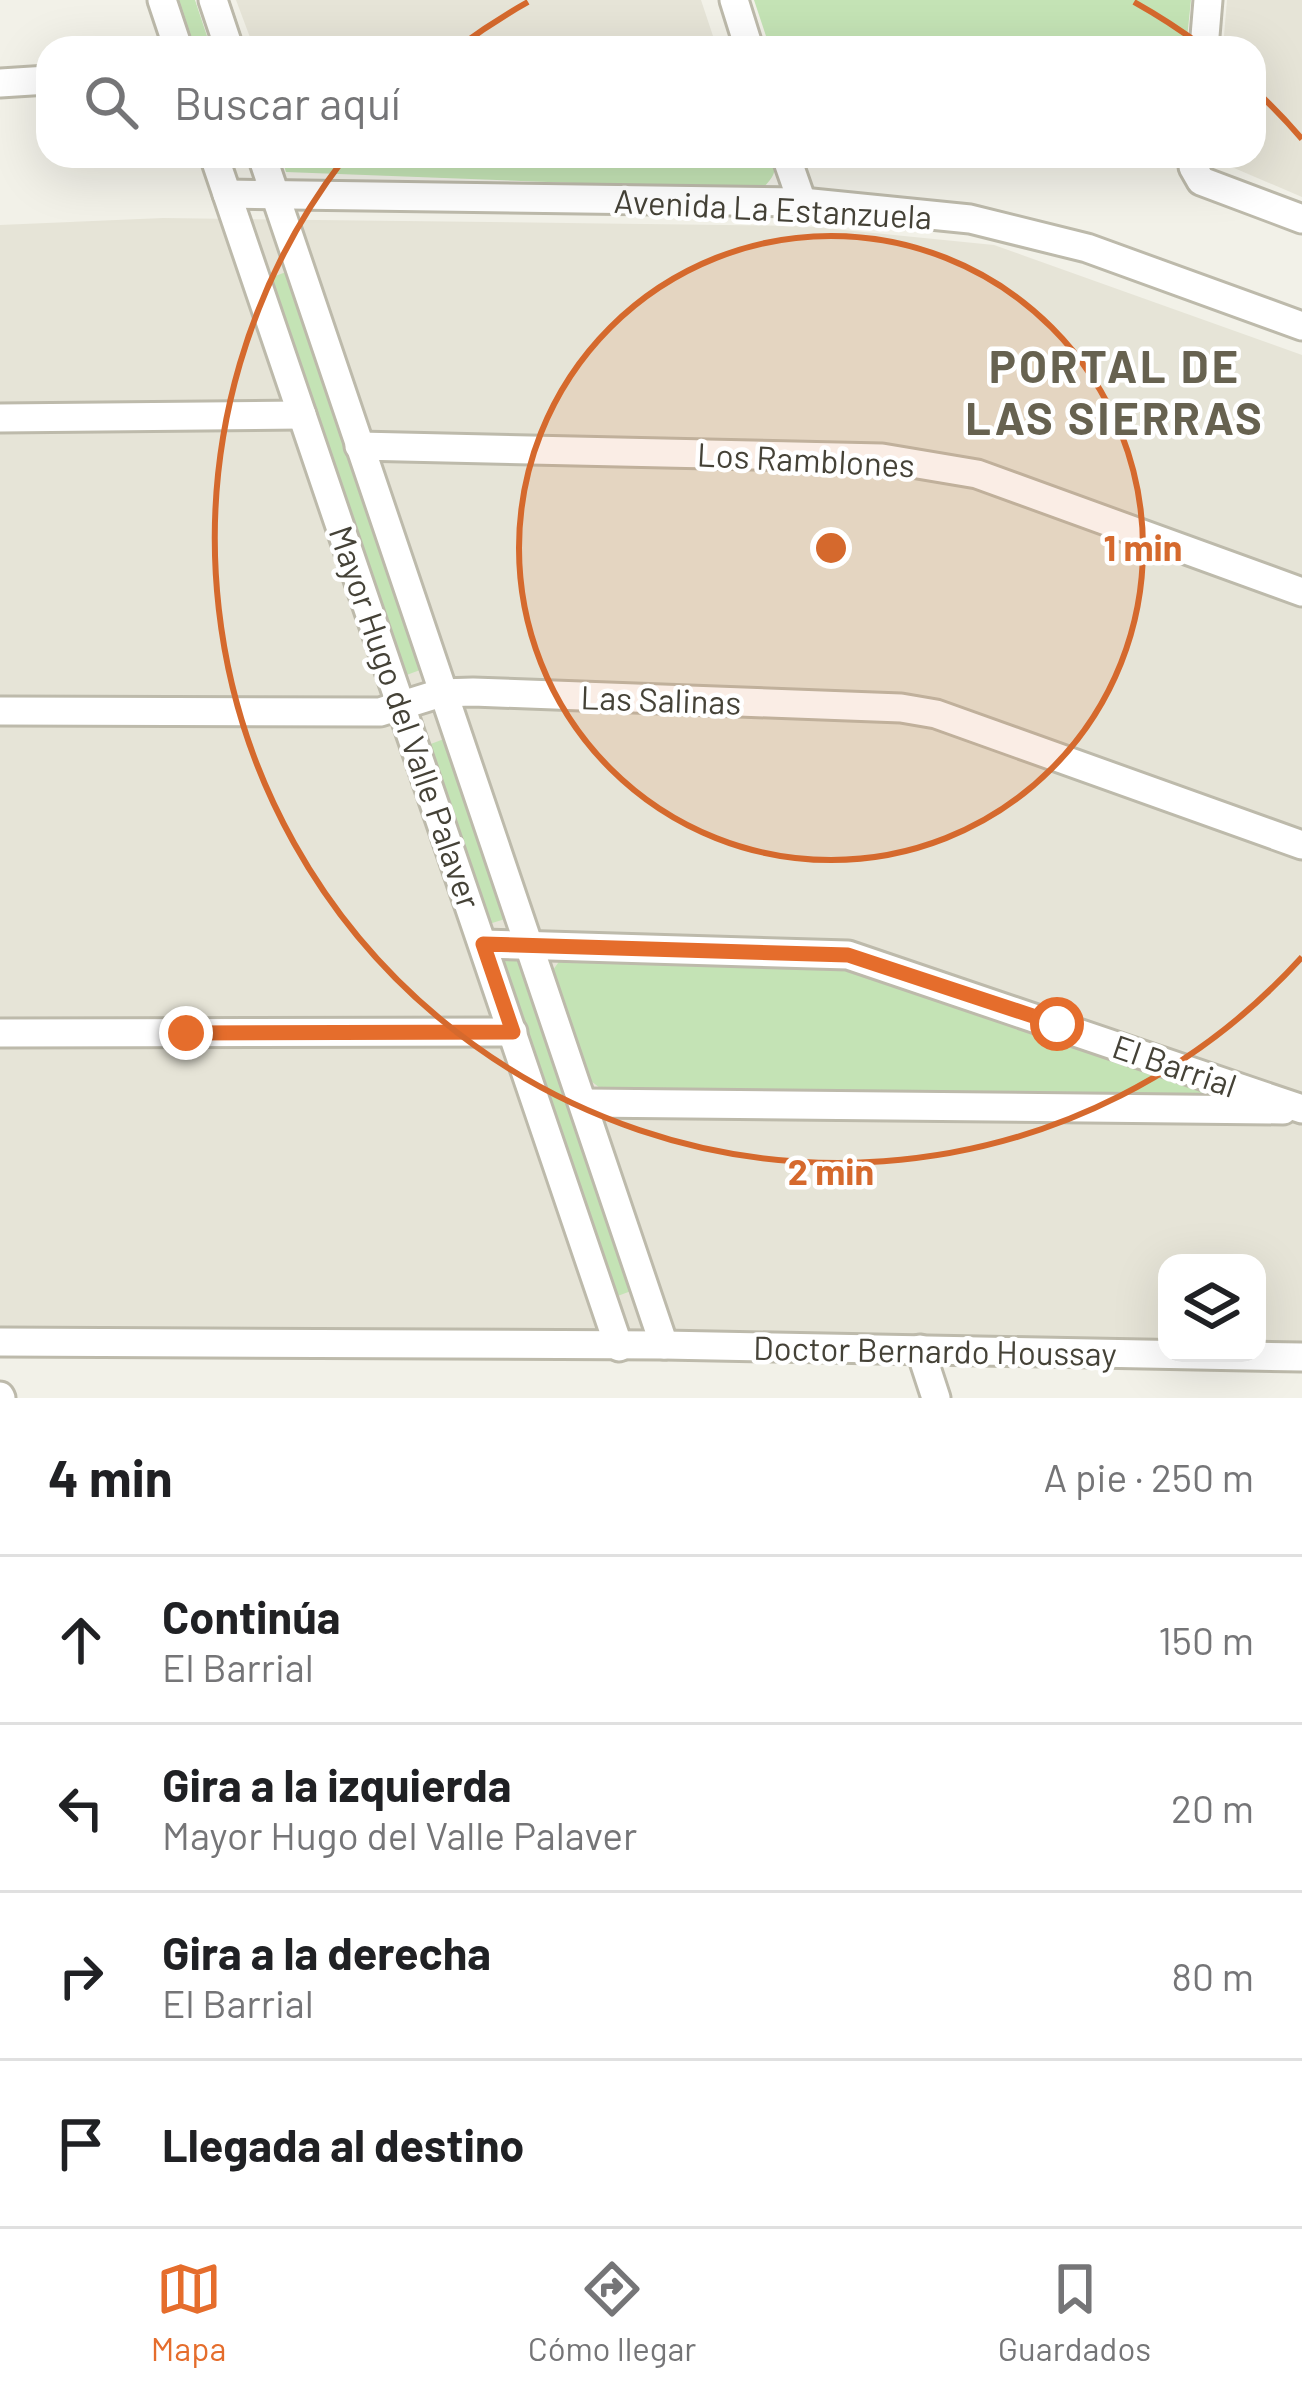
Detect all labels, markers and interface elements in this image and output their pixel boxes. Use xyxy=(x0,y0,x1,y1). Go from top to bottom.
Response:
search box xyxy=(36,36,1266,168)
icon: search xyxy=(78,69,144,135)
text: Buscar aquí xyxy=(174,75,401,129)
street label: Avenida La Estanzuela xyxy=(613,180,933,236)
district label: PORTAL DE LAS SIERRAS xyxy=(965,338,1265,444)
street label: Los Ramblones xyxy=(696,433,916,485)
street label: Mayor Hugo del Valle Palaver xyxy=(322,520,490,914)
text: 1 min xyxy=(1104,525,1182,568)
centre of rings xyxy=(810,527,852,569)
street label: Las Salinas xyxy=(580,676,742,722)
route start xyxy=(1030,997,1084,1051)
route end xyxy=(159,1006,213,1060)
street label: El Barrial xyxy=(1108,1025,1242,1105)
text: 2 min xyxy=(788,1149,874,1192)
map controls xyxy=(1158,1254,1266,1362)
button: layers xyxy=(1158,1254,1266,1362)
street label: Doctor Bernardo Houssay xyxy=(753,1327,1117,1373)
text: 4 min xyxy=(48,1446,173,1507)
text: A pie · 250 m xyxy=(1043,1453,1254,1500)
text: Continúa xyxy=(162,1589,341,1643)
icon: ahead xyxy=(48,1607,114,1673)
text: 150 m xyxy=(1158,1616,1254,1663)
text: El Barrial xyxy=(162,1643,314,1690)
text: Gira a la izquierda xyxy=(162,1757,511,1811)
icon: left xyxy=(48,1775,114,1841)
text: 20 m xyxy=(1171,1784,1254,1831)
text: Mayor Hugo del Valle Palaver xyxy=(162,1811,637,1858)
text: Gira a la derecha xyxy=(162,1925,491,1979)
icon: right xyxy=(48,1943,114,2009)
text: 80 m xyxy=(1172,1952,1254,1999)
text: El Barrial xyxy=(162,1979,314,2026)
icon: arrive xyxy=(48,2111,114,2177)
text: Llegada al destino xyxy=(162,2117,524,2171)
tab: Mapa xyxy=(151,2256,226,2368)
tab: Cómo llegar xyxy=(528,2256,696,2368)
tab: Guardados xyxy=(998,2256,1151,2368)

